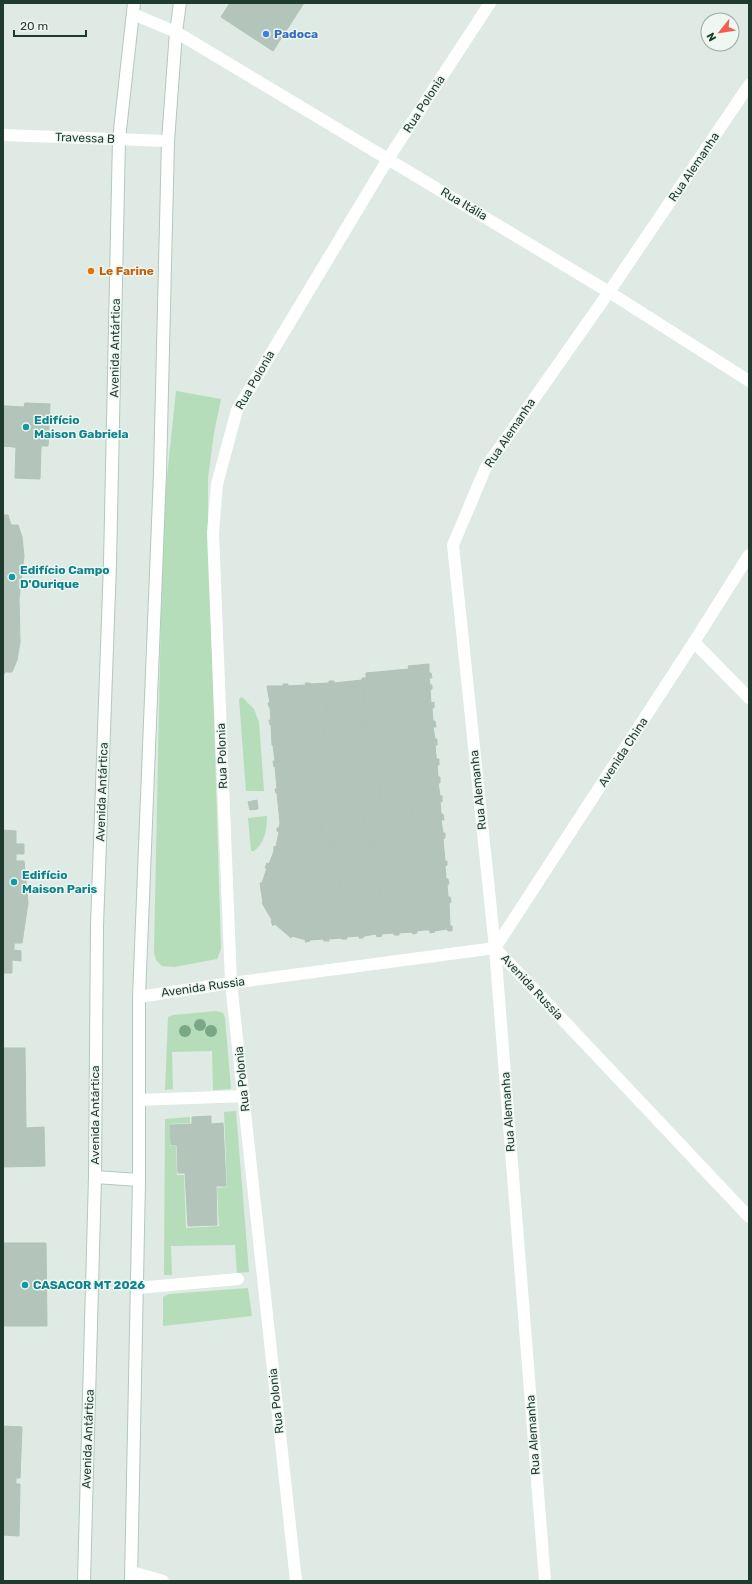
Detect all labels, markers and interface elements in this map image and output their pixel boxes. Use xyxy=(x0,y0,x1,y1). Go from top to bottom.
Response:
scale bar xyxy=(14,12,86,38)
north arrow xyxy=(700,12,740,52)
text: 20 m xyxy=(20,19,48,33)
place label: Padoca xyxy=(274,27,318,41)
marker: Padoca xyxy=(261,29,271,39)
text: N xyxy=(704,30,719,43)
street label: Rua Polonia xyxy=(400,73,448,135)
street label: Travessa B xyxy=(55,130,115,146)
street label: Rua Alemanha xyxy=(666,130,722,204)
street label: Rua Itália xyxy=(438,185,490,223)
place label: Le Farine xyxy=(99,264,154,278)
marker: Le Farine xyxy=(86,266,96,276)
street label: Avenida Antártica xyxy=(107,298,123,398)
street label: Rua Polonia xyxy=(232,348,278,412)
street label: Rua Alemanha xyxy=(482,396,538,470)
place label: Edifício Maison Gabriela xyxy=(34,413,129,441)
marker: Edifício Maison Gabriela xyxy=(21,422,31,432)
place label: Edifício Campo D'Ourique xyxy=(20,563,110,591)
marker: Edifício Campo D'Ourique xyxy=(7,572,17,582)
street label: Avenida China xyxy=(595,715,651,789)
street label: Rua Polonia xyxy=(214,723,230,789)
street label: Avenida Antártica xyxy=(93,742,111,842)
street label: Rua Alemanha xyxy=(467,749,489,831)
place label: Edifício Maison Paris xyxy=(22,868,98,896)
marker: Edifício Maison Paris xyxy=(9,877,19,887)
street label: Avenida Russia xyxy=(498,951,566,1023)
street label: Avenida Russia xyxy=(160,974,246,1000)
street label: Rua Polonia xyxy=(232,1046,252,1112)
street label: Avenida Antártica xyxy=(88,1065,102,1165)
street label: Rua Alemanha xyxy=(498,1071,518,1153)
place label: CASACOR MT 2026 xyxy=(33,1278,145,1292)
marker: CASACOR MT 2026 xyxy=(20,1280,30,1290)
street label: Rua Polonia xyxy=(266,1368,286,1434)
street label: Avenida Antártica xyxy=(79,1389,97,1489)
street label: Rua Alemanha xyxy=(523,1394,543,1476)

